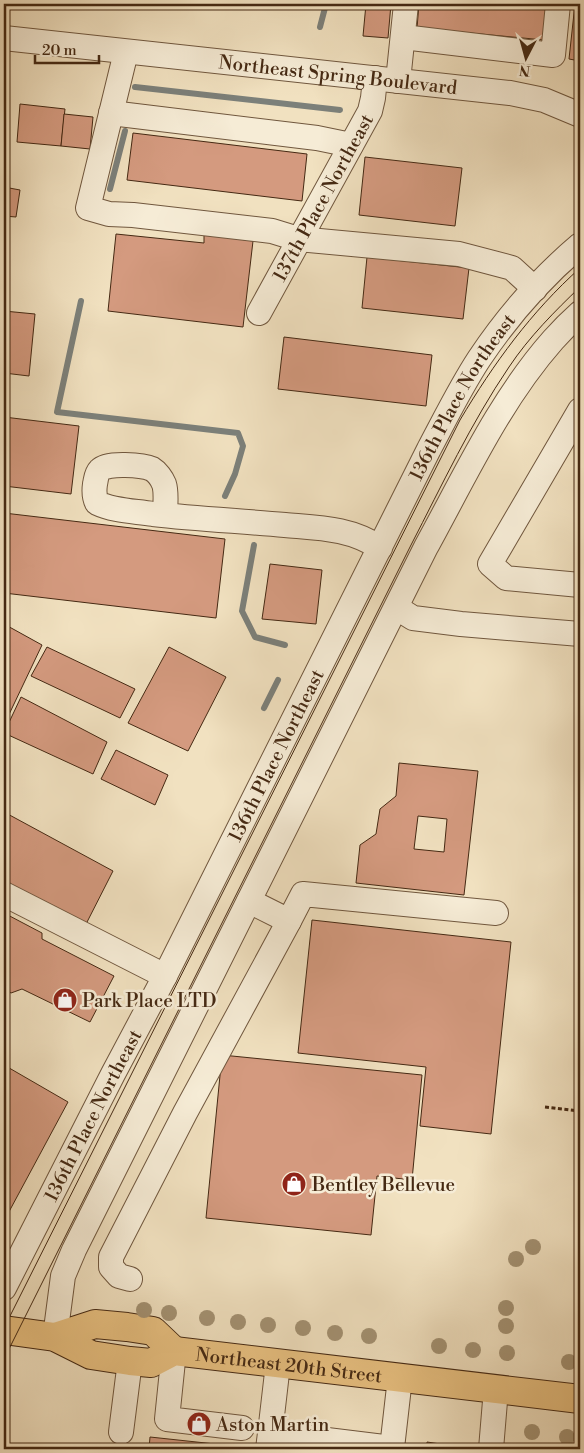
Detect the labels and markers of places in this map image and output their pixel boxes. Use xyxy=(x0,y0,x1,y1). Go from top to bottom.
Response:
shop icon: Park Place LTD xyxy=(52,987,78,1013)
place label: Park Place LTD xyxy=(82,989,217,1013)
shop icon: Bentley Bellevue xyxy=(281,1171,307,1197)
place label: Bentley Bellevue xyxy=(311,1173,455,1197)
shop icon: Aston Martin xyxy=(186,1411,212,1437)
place label: Aston Martin xyxy=(215,1413,329,1437)

